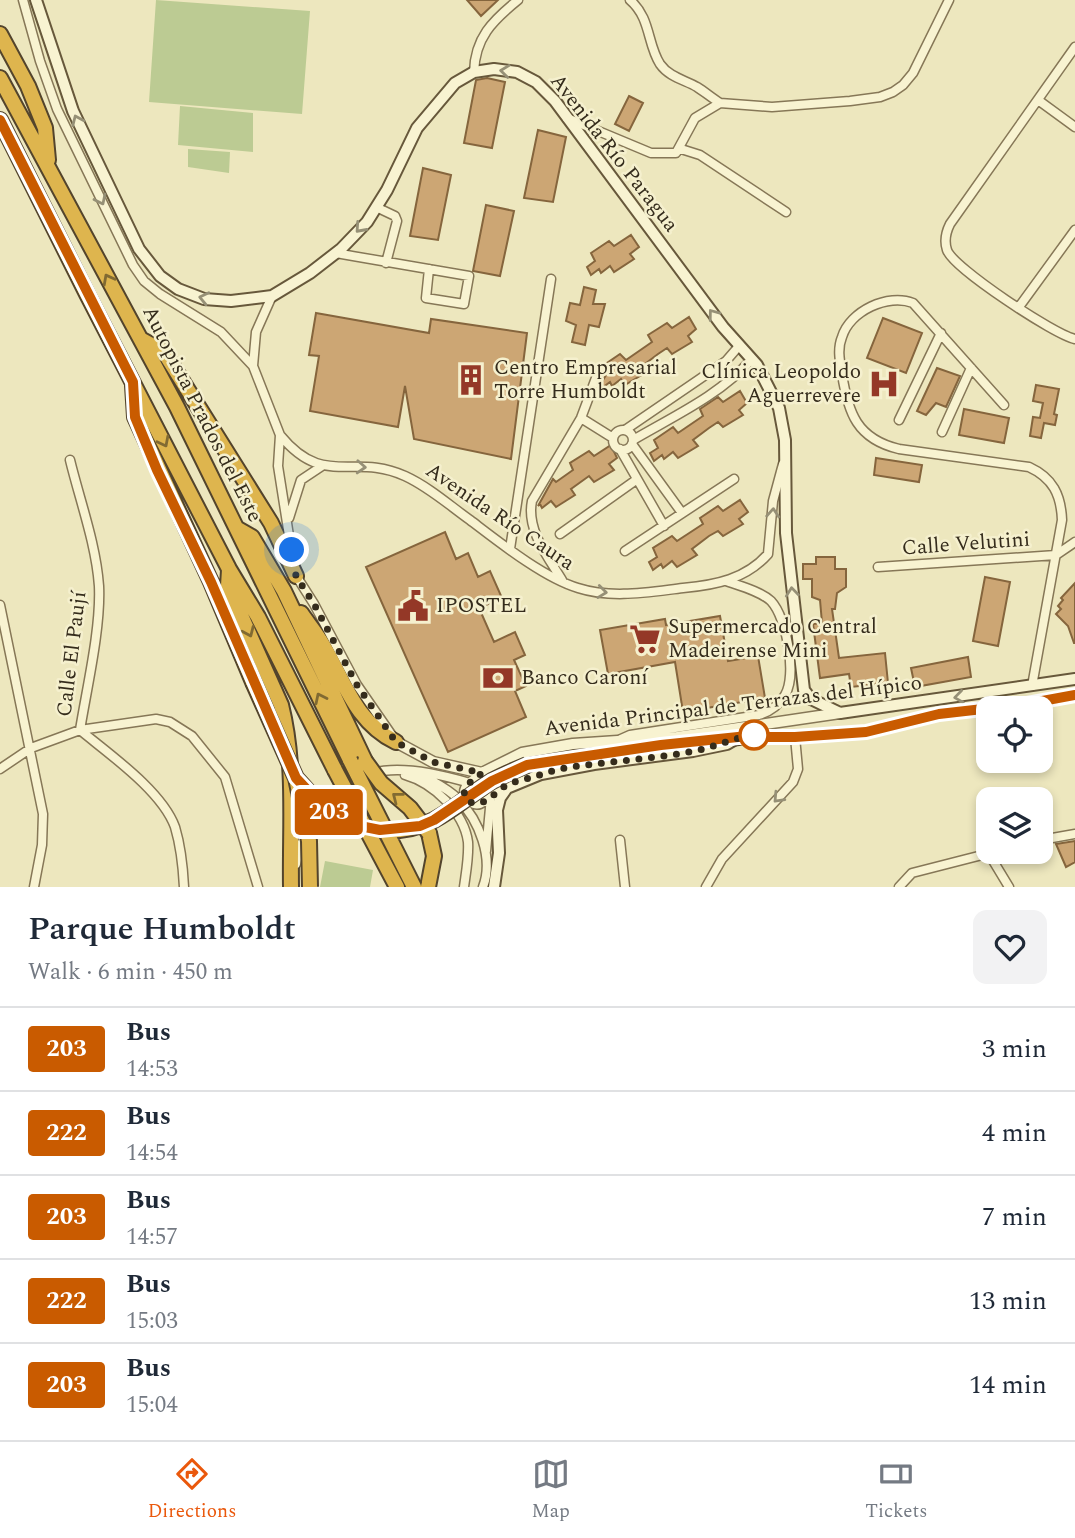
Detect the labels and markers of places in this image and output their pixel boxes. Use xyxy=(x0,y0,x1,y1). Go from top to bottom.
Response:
place label: Centro Empresarial Torre Humboldt xyxy=(494,352,677,408)
place label: Clínica Leopoldo Aguerrevere xyxy=(701,356,861,412)
building icon: Centro Empresarial Torre Humboldt xyxy=(454,363,488,397)
hospital icon: Clínica Leopoldo Aguerrevere xyxy=(867,367,901,401)
public building icon: IPOSTEL xyxy=(396,589,430,623)
place label: IPOSTEL xyxy=(436,590,527,622)
place label: Supermercado Central Madeirense Mini xyxy=(668,611,877,667)
supermarket icon: Supermercado Central Madeirense Mini xyxy=(628,622,662,656)
bank icon: Banco Caroní xyxy=(481,661,515,695)
place label: Banco Caroní xyxy=(521,662,649,694)
unlabelled marker xyxy=(739,720,769,750)

